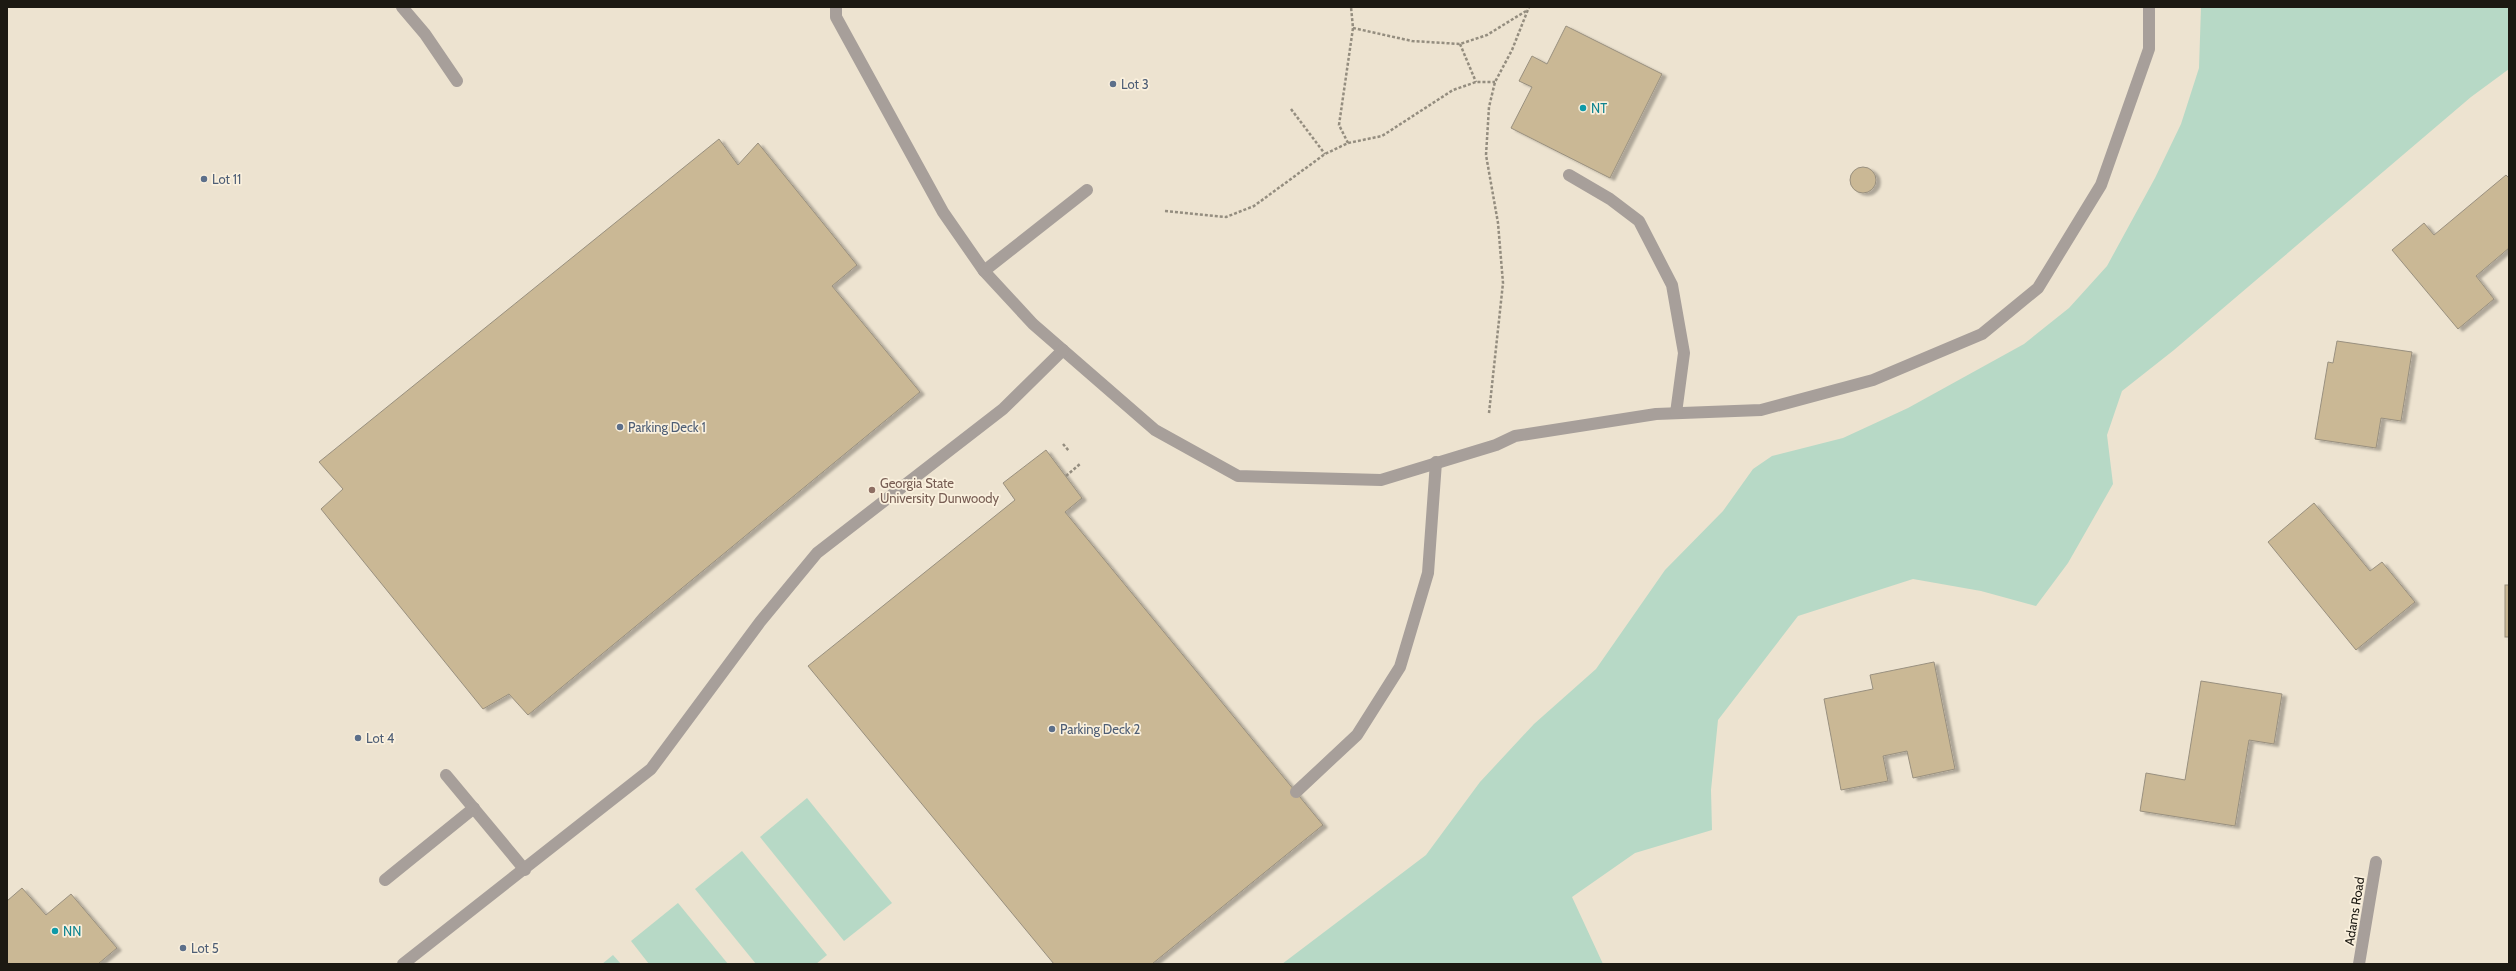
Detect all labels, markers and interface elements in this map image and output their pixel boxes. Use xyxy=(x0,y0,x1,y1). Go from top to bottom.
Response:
place label: Lot 3 xyxy=(1121,76,1149,92)
marker: Lot 3 xyxy=(1108,79,1118,89)
place label: NT xyxy=(1591,100,1607,116)
marker: NT xyxy=(1578,103,1588,113)
place label: Lot 11 xyxy=(212,171,241,187)
marker: Lot 11 xyxy=(199,174,209,184)
place label: Parking Deck 1 xyxy=(628,419,706,435)
marker: Parking Deck 1 xyxy=(615,422,625,432)
place label: Georgia State University Dunwoody xyxy=(880,475,1000,506)
marker: Georgia State University Dunwoody xyxy=(867,485,877,495)
place label: Parking Deck 2 xyxy=(1060,721,1141,737)
marker: Parking Deck 2 xyxy=(1047,724,1057,734)
place label: Lot 4 xyxy=(366,730,395,746)
marker: Lot 4 xyxy=(353,733,363,743)
street label: Adams Road xyxy=(2341,876,2367,946)
place label: NN xyxy=(63,923,81,939)
marker: NN xyxy=(50,926,60,936)
place label: Lot 5 xyxy=(191,940,219,956)
marker: Lot 5 xyxy=(178,943,188,953)

